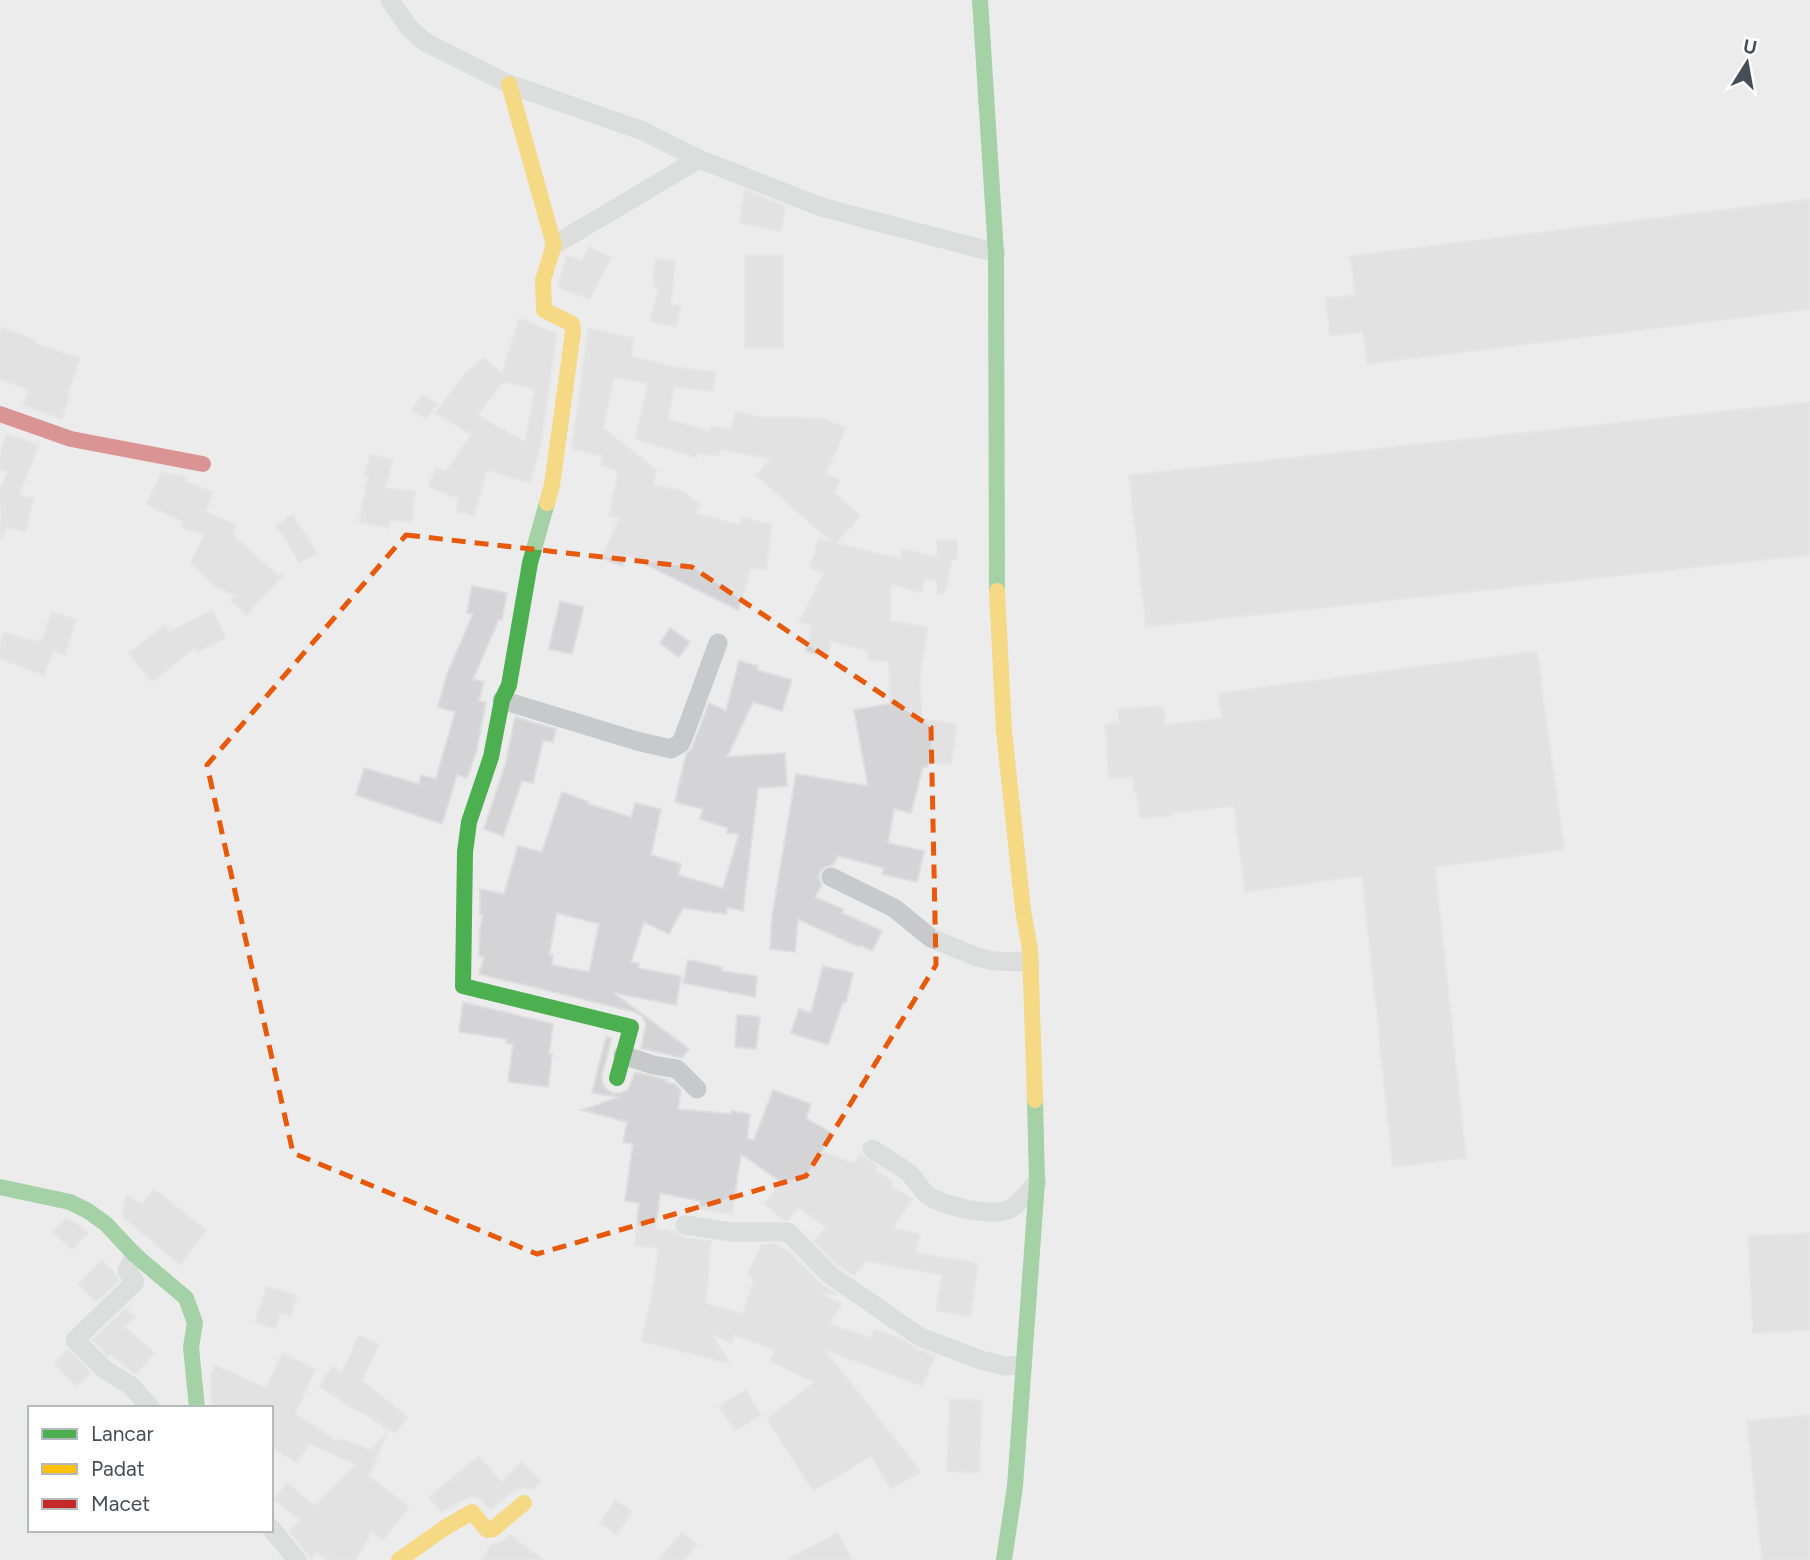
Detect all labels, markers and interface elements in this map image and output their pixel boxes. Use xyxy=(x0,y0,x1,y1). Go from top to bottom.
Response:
north arrow xyxy=(1712,28,1782,98)
text: U xyxy=(1741,34,1759,59)
legend xyxy=(28,1406,273,1532)
text: Lancar xyxy=(91,1421,154,1446)
text: Padat xyxy=(91,1456,145,1481)
text: Macet xyxy=(91,1491,150,1516)

